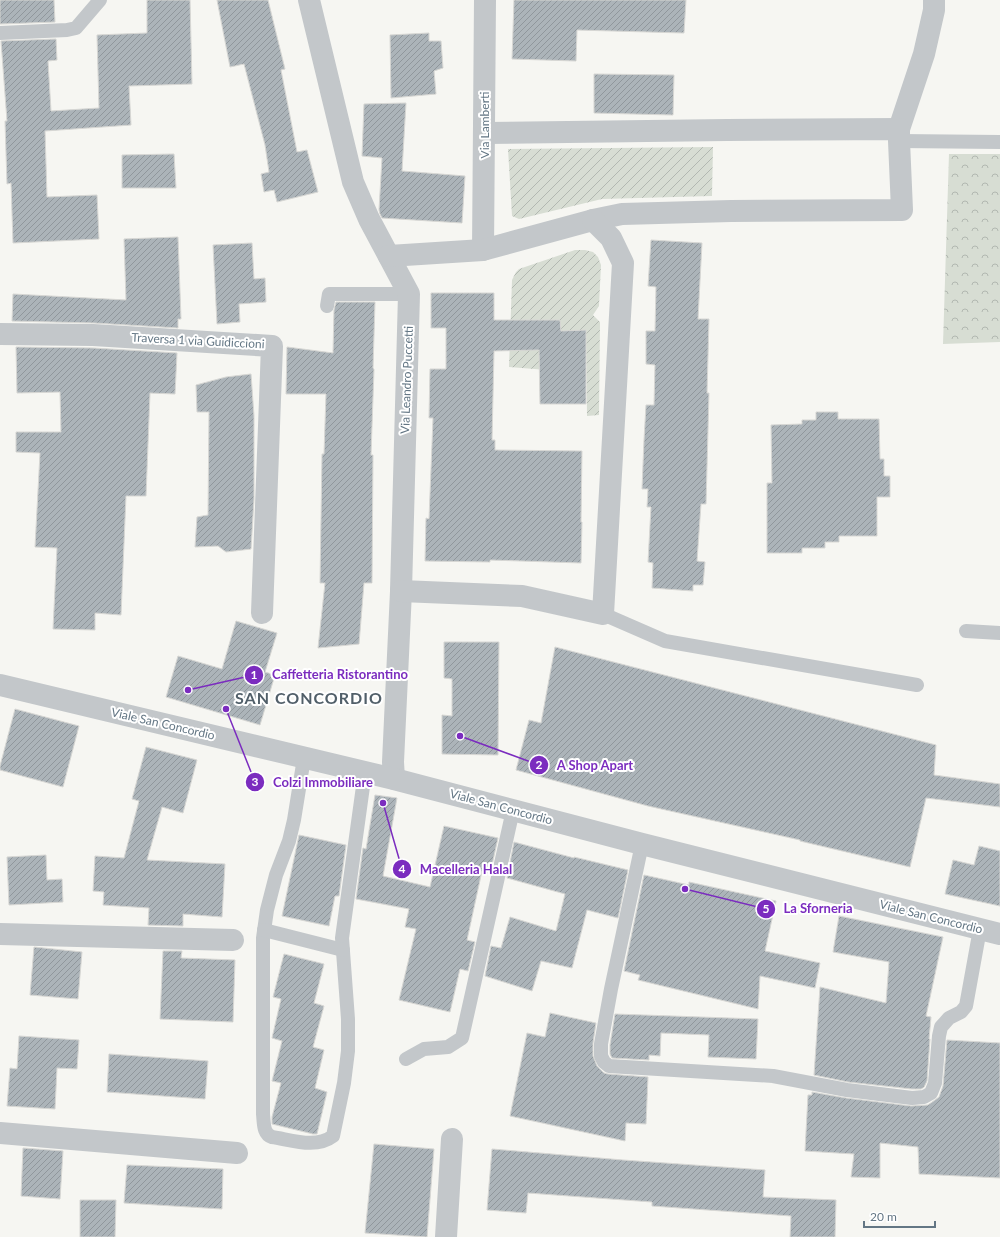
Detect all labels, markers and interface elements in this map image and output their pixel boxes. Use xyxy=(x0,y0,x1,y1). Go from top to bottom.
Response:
street label: Via Lamberti xyxy=(477,92,492,158)
street label: Via Leandro Puccetti xyxy=(397,326,416,434)
street label: Traversa 1 via Guidiccioni xyxy=(131,330,265,351)
callout: Caffetteria Ristorantino xyxy=(244,662,415,687)
text: Caffetteria Ristorantino xyxy=(272,666,408,682)
text: 1 xyxy=(251,667,258,682)
district label: SAN CONCORDIO xyxy=(235,688,383,707)
street label: Viale San Concordio xyxy=(110,704,216,743)
callout: A Shop Apart xyxy=(529,752,642,777)
text: 2 xyxy=(536,757,543,772)
text: A Shop Apart xyxy=(556,757,633,773)
callout: Colzi Immobiliare xyxy=(245,770,381,795)
text: 3 xyxy=(252,774,259,789)
text: Colzi Immobiliare xyxy=(273,774,373,790)
street label: Viale San Concordio xyxy=(448,786,554,827)
callout: Macelleria Halal xyxy=(392,857,521,882)
text: 4 xyxy=(399,861,406,876)
text: Macelleria Halal xyxy=(420,861,512,877)
callout: La Sforneria xyxy=(756,896,861,921)
street label: Viale San Concordio xyxy=(878,896,984,937)
text: La Sforneria xyxy=(783,900,853,916)
text: 5 xyxy=(763,901,770,916)
scale bar xyxy=(864,1203,935,1229)
text: 20 m xyxy=(870,1209,897,1224)

